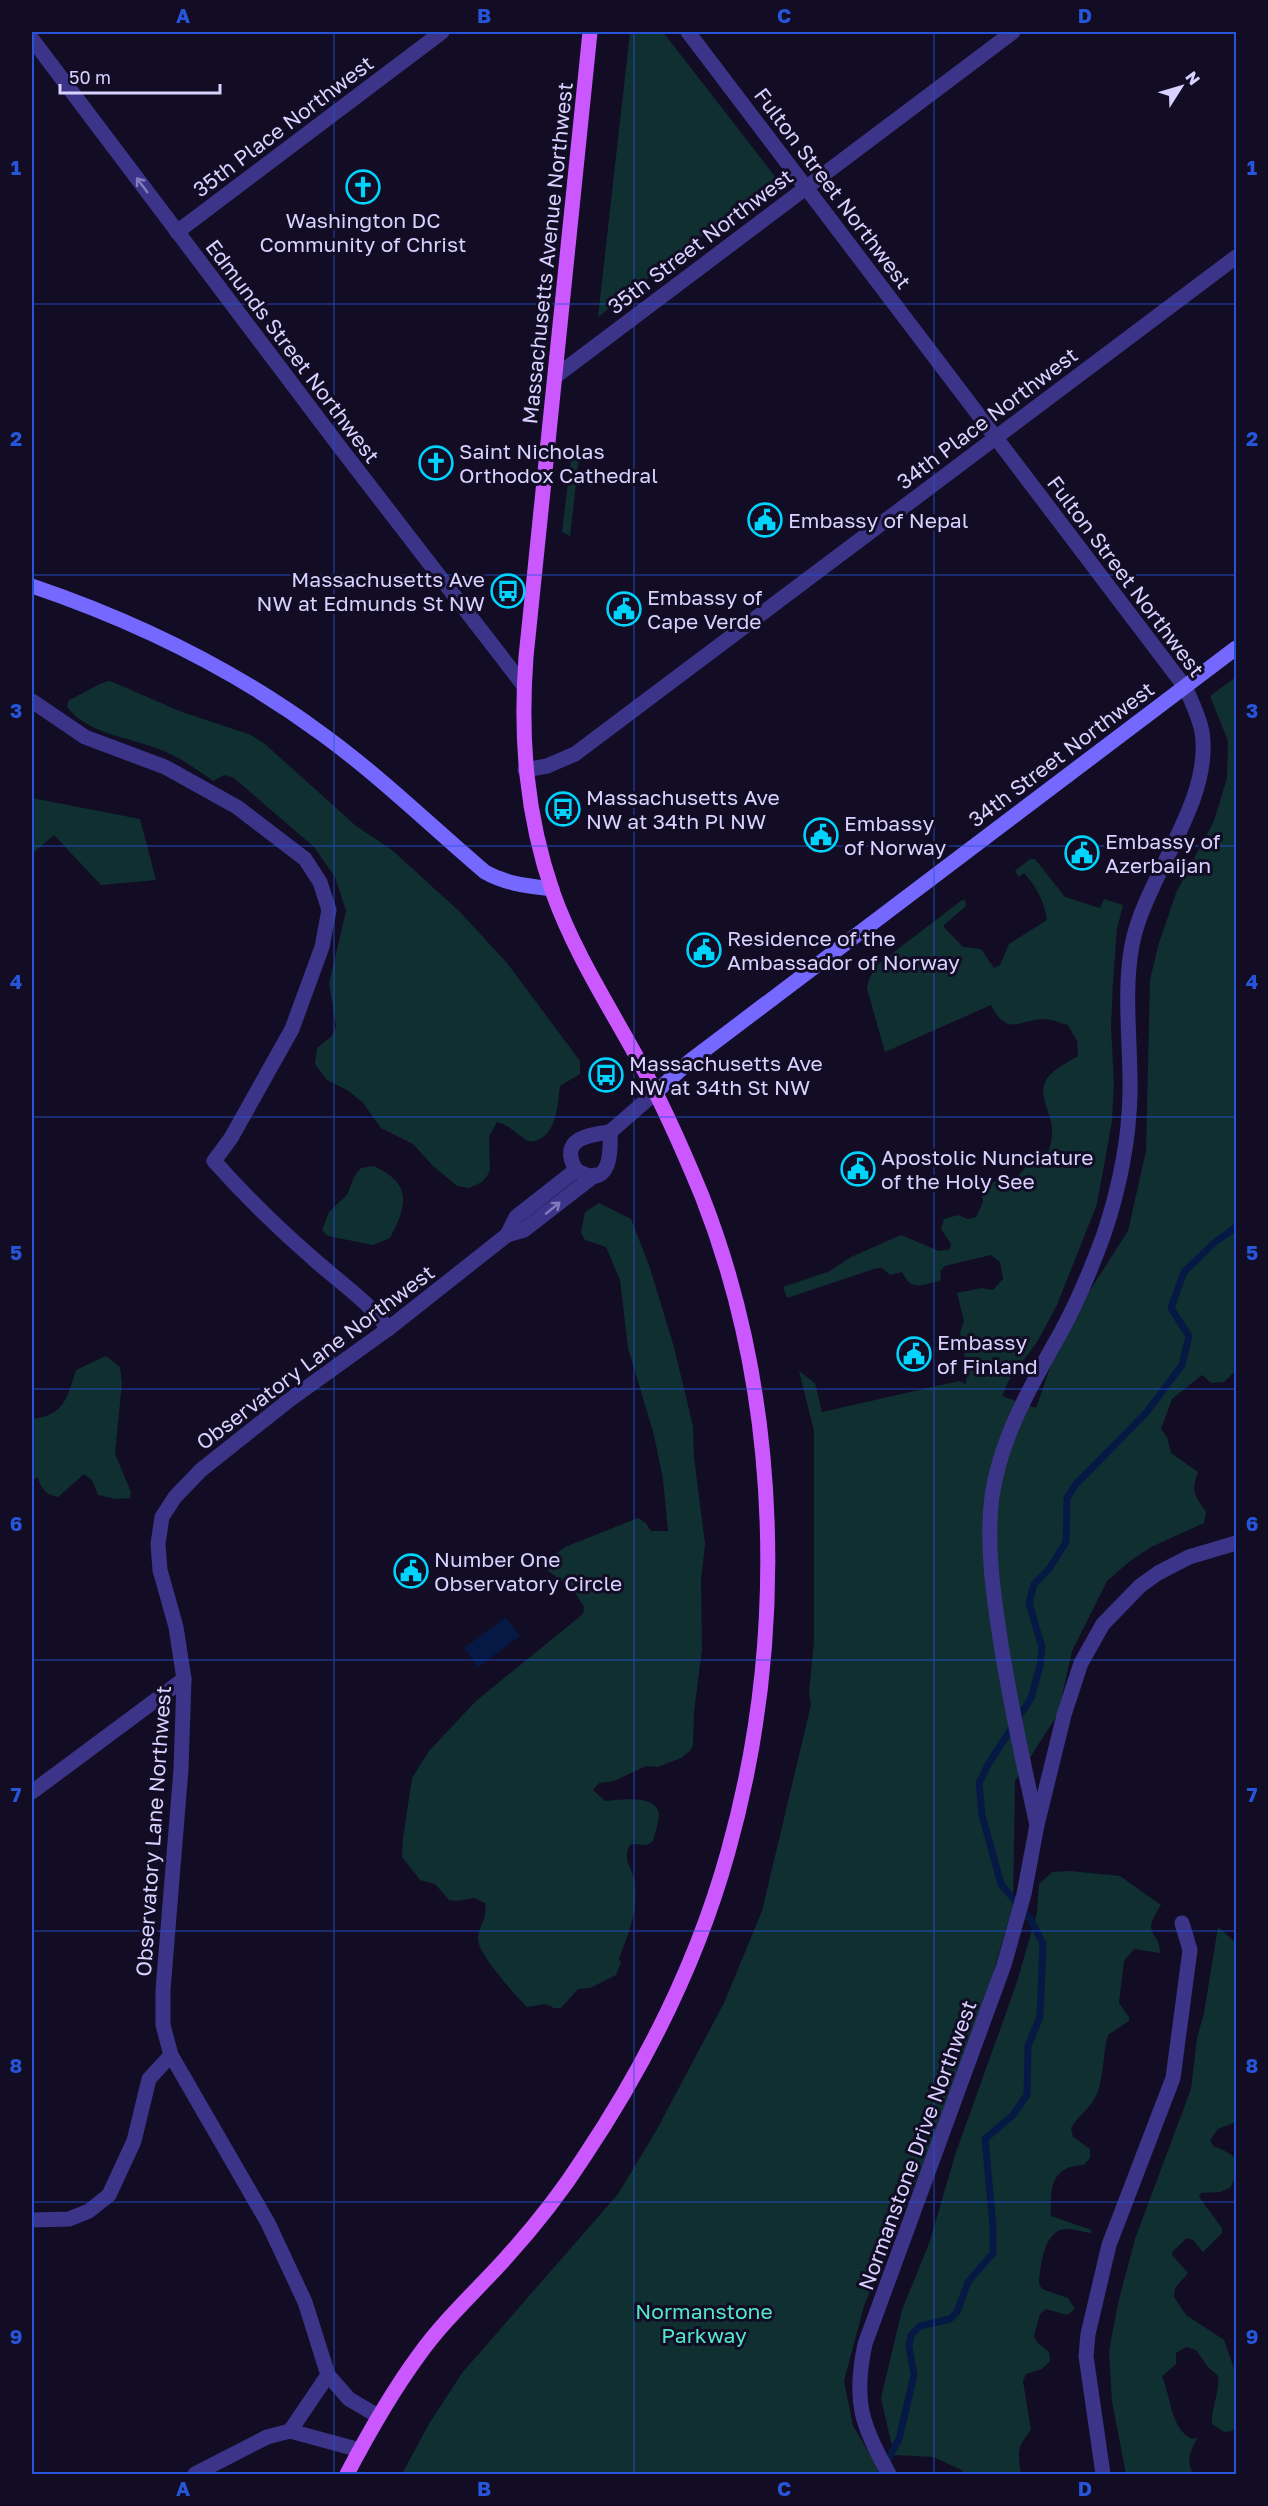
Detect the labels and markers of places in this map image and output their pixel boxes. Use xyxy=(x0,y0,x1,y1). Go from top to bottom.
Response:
church icon: Washington DC Community of Christ xyxy=(345,169,381,205)
place label: Washington DC Community of Christ xyxy=(260,207,466,257)
place label: Saint Nicholas Orthodox Cathedral xyxy=(459,438,658,488)
church icon: Saint Nicholas Orthodox Cathedral xyxy=(418,445,454,481)
public building icon: Embassy of Nepal xyxy=(747,502,783,538)
place label: Embassy of Nepal xyxy=(788,507,968,533)
place label: Massachusetts Ave NW at Edmunds St NW xyxy=(257,566,485,616)
bus stop icon: Massachusetts Ave NW at Edmunds St NW xyxy=(490,573,526,609)
place label: Embassy of Cape Verde xyxy=(647,584,763,634)
public building icon: Embassy of Cape Verde xyxy=(606,591,642,627)
place label: Massachusetts Ave NW at 34th Pl NW xyxy=(586,784,780,834)
bus stop icon: Massachusetts Ave NW at 34th Pl NW xyxy=(545,791,581,827)
place label: Embassy of Norway xyxy=(844,810,947,860)
public building icon: Embassy of Norway xyxy=(803,817,839,853)
place label: Embassy of Azerbaijan xyxy=(1105,828,1221,878)
public building icon: Embassy of Azerbaijan xyxy=(1064,835,1100,871)
place label: Residence of the Ambassador of Norway xyxy=(727,925,960,975)
public building icon: Residence of the Ambassador of Norway xyxy=(686,932,722,968)
place label: Massachusetts Ave NW at 34th St NW xyxy=(629,1050,823,1100)
bus stop icon: Massachusetts Ave NW at 34th St NW xyxy=(588,1057,624,1093)
place label: Apostolic Nunciature of the Holy See xyxy=(881,1144,1093,1194)
public building icon: Apostolic Nunciature of the Holy See xyxy=(840,1151,876,1187)
place label: Embassy of Finland xyxy=(937,1329,1038,1379)
public building icon: Embassy of Finland xyxy=(896,1336,932,1372)
place label: Number One Observatory Circle xyxy=(434,1546,622,1596)
public building icon: Number One Observatory Circle xyxy=(393,1553,429,1589)

